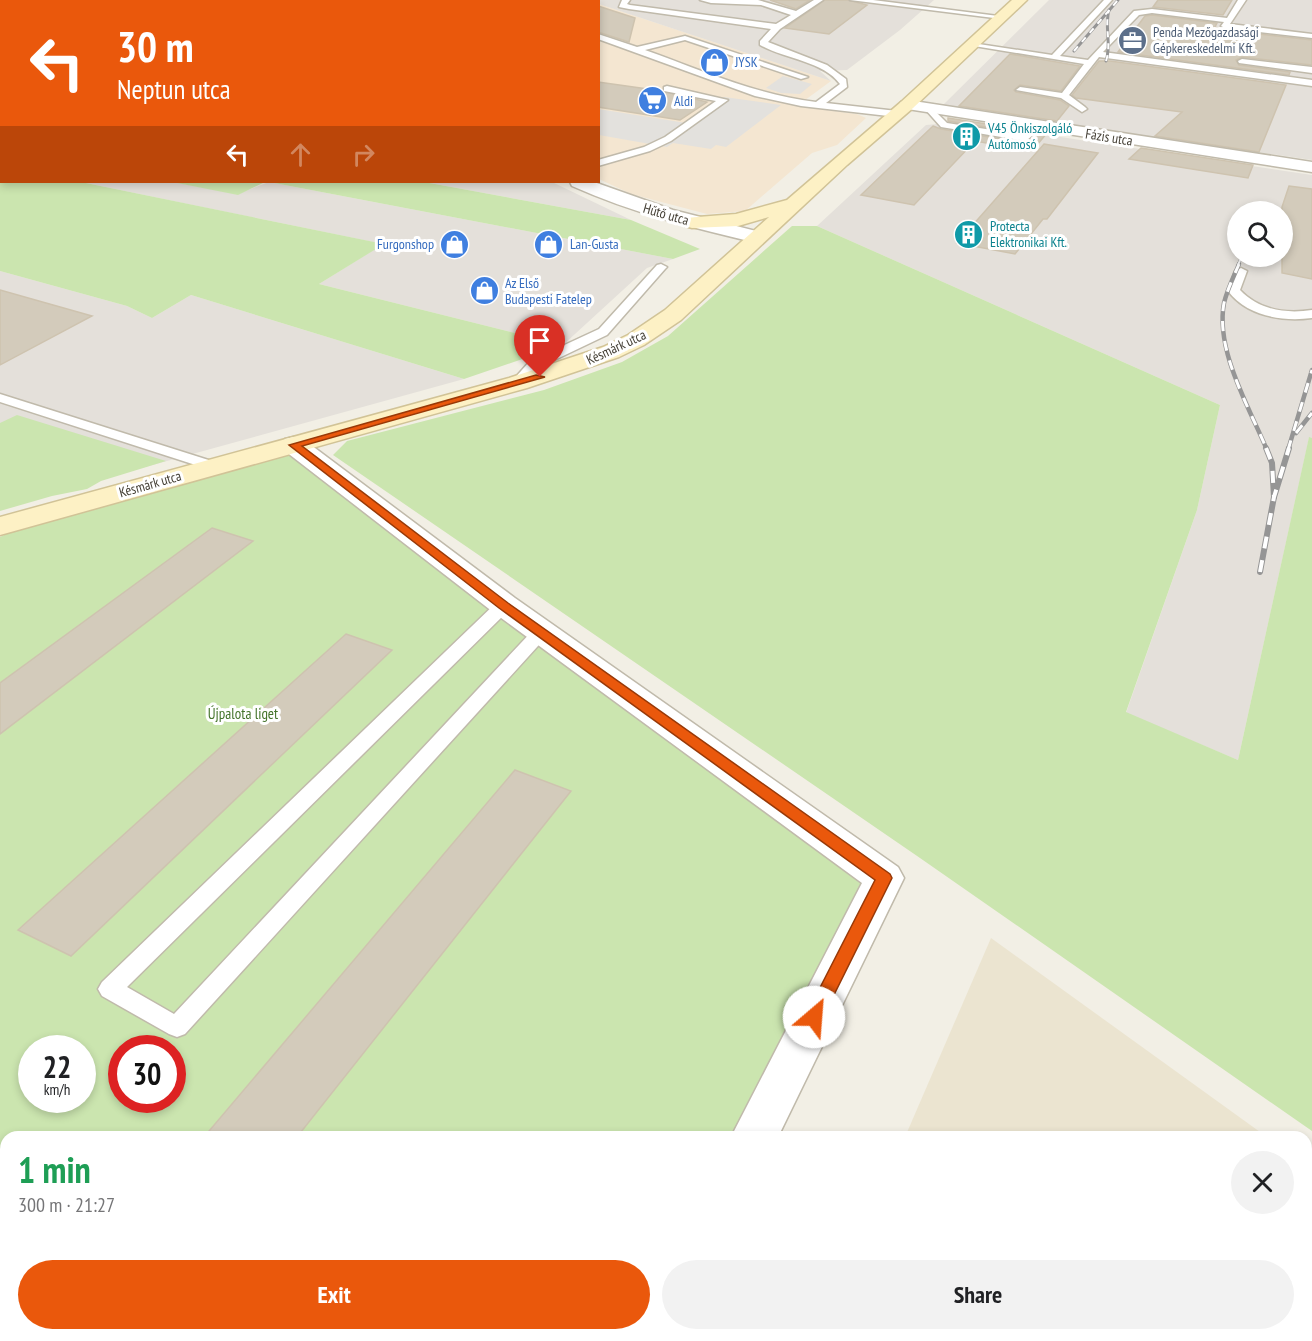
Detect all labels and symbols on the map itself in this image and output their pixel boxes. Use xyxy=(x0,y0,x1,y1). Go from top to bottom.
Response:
place label: Penda Mezőgazdasági Gépkereskedelmi Kft. xyxy=(1153,23,1259,57)
office icon: Penda Mezőgazdasági Gépkereskedelmi Kft. xyxy=(1116,24,1148,56)
shop icon: JYSK xyxy=(698,46,730,78)
place label: JYSK xyxy=(734,53,758,71)
supermarket icon: Aldi xyxy=(637,85,669,117)
place label: Aldi xyxy=(674,92,693,110)
place label: V45 Önkiszolgáló Autómosó xyxy=(987,119,1072,153)
building icon: V45 Önkiszolgáló Autómosó xyxy=(951,120,983,152)
street label: Fázis utca xyxy=(1084,124,1134,150)
street label: Hűtő utca xyxy=(641,199,691,229)
place label: Protecta Elektronikai Kft. xyxy=(990,217,1067,251)
building icon: Protecta Elektronikai Kft. xyxy=(953,218,985,250)
shop icon: Furgonshop xyxy=(439,228,471,260)
shop icon: Lan-Gusta xyxy=(533,228,565,260)
place label: Furgonshop xyxy=(377,235,434,253)
place label: Lan-Gusta xyxy=(570,235,619,253)
place label: Az Első Budapesti Fatelep xyxy=(505,274,592,308)
shop icon: Az Első Budapesti Fatelep xyxy=(468,275,500,307)
pin xyxy=(514,315,565,377)
street label: Késmárk utca xyxy=(583,325,649,369)
street label: Késmárk utca xyxy=(117,467,183,501)
park label: Újpalota liget xyxy=(208,704,278,723)
position arrow xyxy=(782,985,846,1049)
speed limit sign: 30 xyxy=(108,1035,186,1113)

